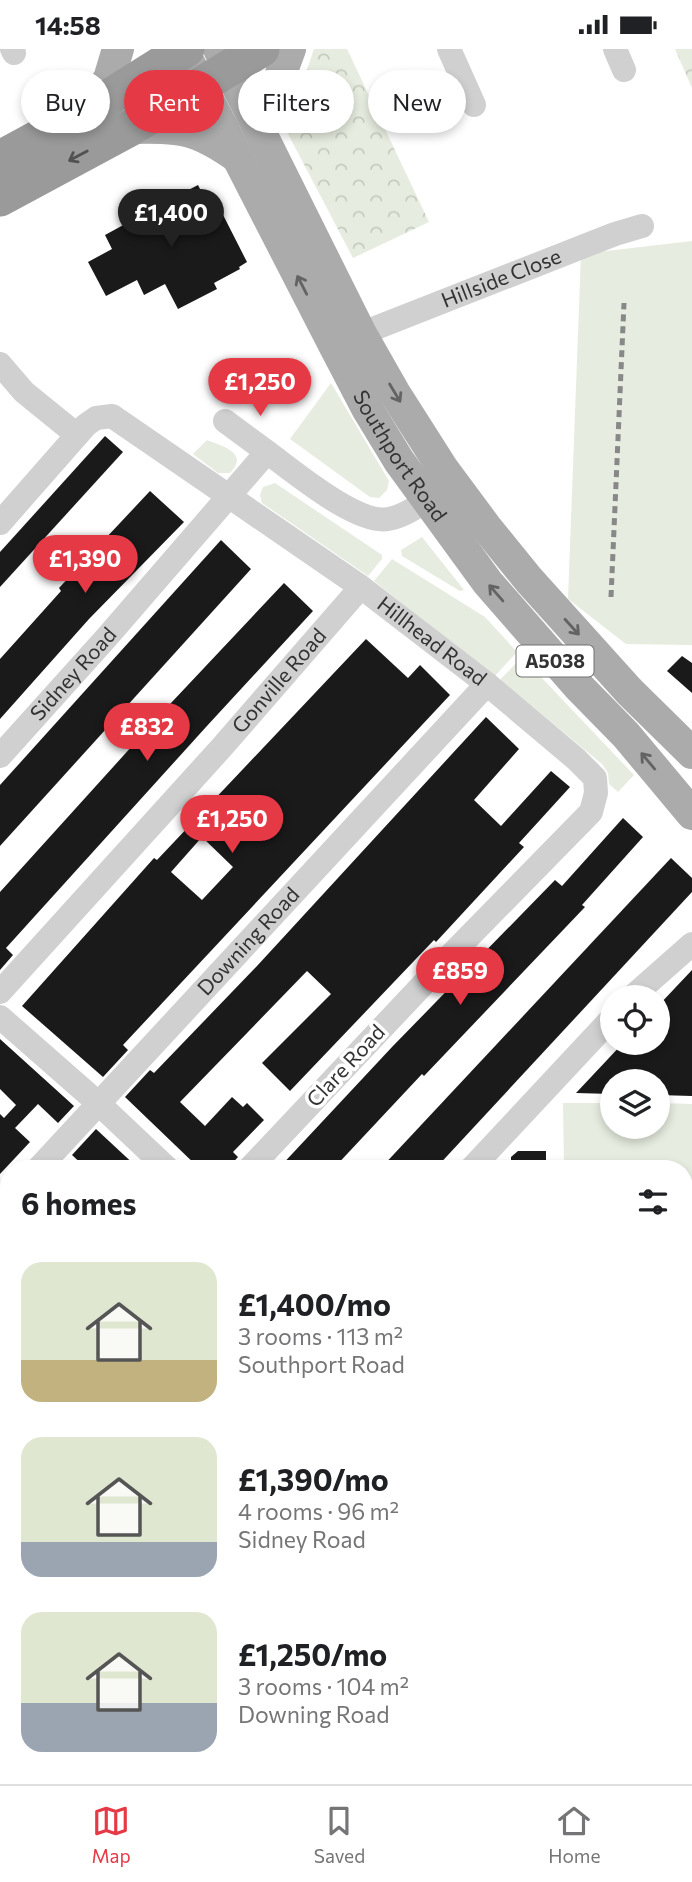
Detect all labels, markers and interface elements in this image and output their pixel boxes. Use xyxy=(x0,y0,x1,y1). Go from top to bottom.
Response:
text: 14:58 xyxy=(35,9,101,40)
chip: Buy xyxy=(21,70,110,133)
chip: Rent xyxy=(124,70,224,133)
chip: Filters xyxy=(238,70,354,133)
chip: New xyxy=(368,70,466,133)
one-way arrow xyxy=(68,150,89,163)
pin: £1,400 xyxy=(114,189,228,249)
text: £1,400 xyxy=(134,198,208,226)
street label: Hillside Close xyxy=(437,242,564,312)
one-way arrow xyxy=(295,275,309,296)
pin: £1,250 xyxy=(203,359,317,418)
text: £1,250 xyxy=(224,367,296,395)
one-way arrow xyxy=(388,382,402,402)
street label: Southport Road xyxy=(349,386,453,526)
pin: £1,390 xyxy=(28,535,142,595)
text: £1,390 xyxy=(49,544,121,572)
one-way arrow xyxy=(488,584,504,602)
street label: Hillhead Road xyxy=(373,590,492,690)
one-way arrow xyxy=(564,618,580,636)
street label: Sidney Road xyxy=(24,622,121,725)
street label: Gonville Road xyxy=(226,622,331,738)
road number: A5038 xyxy=(516,645,594,677)
pin: £832 xyxy=(106,703,188,763)
text: £832 xyxy=(120,712,174,740)
one-way arrow xyxy=(640,753,656,771)
pin: £1,250 xyxy=(175,795,289,855)
text: £1,250 xyxy=(196,804,268,832)
street label: Downing Road xyxy=(191,881,304,1000)
pin: £859 xyxy=(419,947,501,1007)
text: £859 xyxy=(432,956,488,984)
map controls xyxy=(600,985,670,1139)
button: locate xyxy=(600,985,670,1055)
street label: Clare Road xyxy=(301,1019,389,1111)
button: layers xyxy=(600,1069,670,1139)
icon: filters xyxy=(634,1183,672,1221)
text: 6 homes xyxy=(21,1184,136,1221)
text: £1,400/mo xyxy=(238,1285,391,1322)
icon: home xyxy=(77,1290,161,1374)
text: 3 rooms · 113 m² xyxy=(238,1322,403,1350)
text: Southport Road xyxy=(238,1350,405,1378)
text: £1,390/mo xyxy=(238,1460,389,1497)
icon: home xyxy=(77,1465,161,1549)
text: 4 rooms · 96 m² xyxy=(238,1497,399,1525)
text: Sidney Road xyxy=(238,1525,366,1553)
text: £1,250/mo xyxy=(238,1635,387,1672)
icon: home xyxy=(77,1640,161,1724)
text: 3 rooms · 104 m² xyxy=(238,1672,409,1700)
text: Downing Road xyxy=(238,1700,390,1728)
tab: Map xyxy=(92,1802,131,1867)
tab: Saved xyxy=(314,1802,365,1867)
tab: Home xyxy=(548,1802,600,1867)

